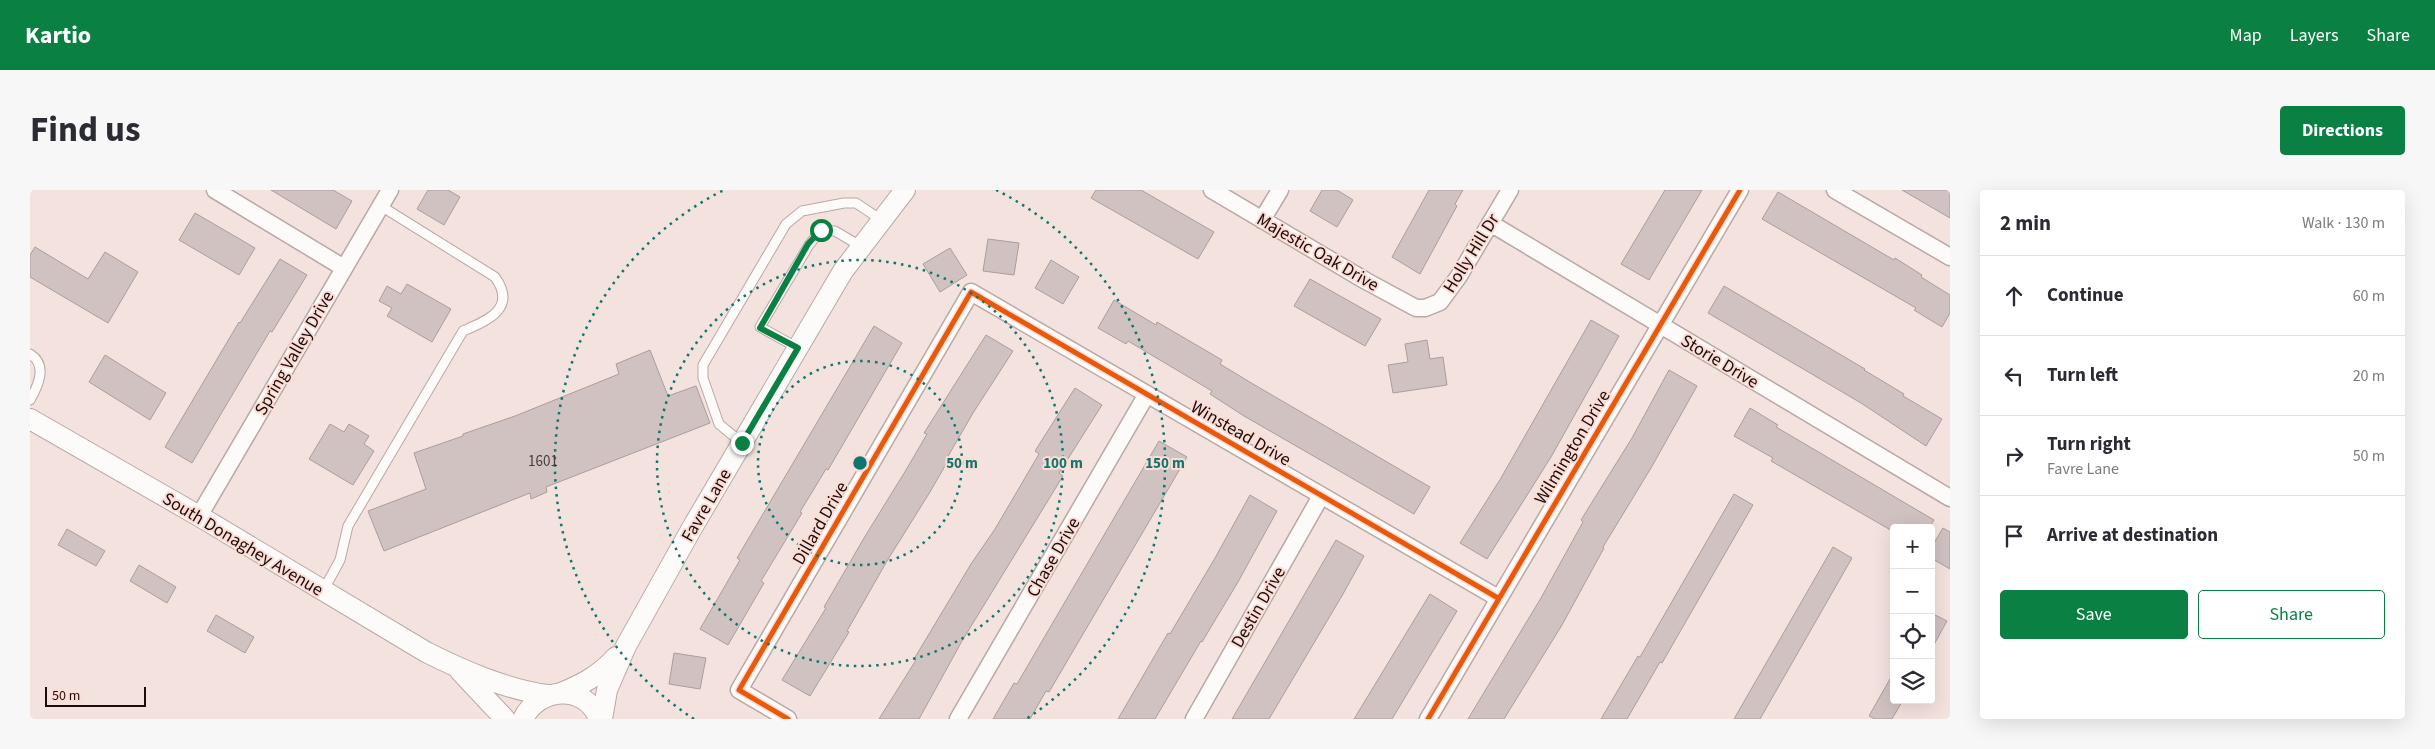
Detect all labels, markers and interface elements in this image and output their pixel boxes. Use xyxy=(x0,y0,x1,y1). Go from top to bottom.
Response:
text: Kartio xyxy=(25,18,91,53)
text: Map xyxy=(2230,23,2262,48)
text: Layers xyxy=(2290,23,2339,48)
text: Share xyxy=(2367,23,2410,48)
text: Find us xyxy=(30,105,140,155)
button: Directions xyxy=(2280,106,2405,155)
street label: Majestic Oak Drive xyxy=(1252,207,1384,298)
street label: Holly Hill Dr xyxy=(1437,208,1506,298)
text: 2 min xyxy=(2000,208,2051,238)
text: Walk · 130 m xyxy=(2302,212,2385,234)
route start xyxy=(810,219,833,242)
icon: ahead xyxy=(2000,282,2028,310)
text: Continue xyxy=(2047,282,2124,309)
text: 60 m xyxy=(2353,285,2385,307)
street label: Spring Valley Drive xyxy=(249,286,340,420)
street label: Storie Drive xyxy=(1676,328,1764,395)
icon: left xyxy=(2000,362,2028,390)
text: Turn left xyxy=(2047,362,2118,389)
text: 20 m xyxy=(2353,365,2385,387)
street label: Wilmington Drive xyxy=(1528,385,1617,509)
street label: Winstead Drive xyxy=(1186,395,1295,472)
text: Turn right xyxy=(2047,431,2131,458)
route end xyxy=(731,432,754,455)
icon: right xyxy=(2000,442,2028,470)
text: 50 m xyxy=(2353,445,2385,467)
house number: 1601 xyxy=(528,451,558,472)
text: 50 m xyxy=(946,453,978,474)
text: 100 m xyxy=(1043,453,1083,474)
text: 150 m xyxy=(1145,453,1185,474)
centre of rings xyxy=(851,454,869,472)
text: Favre Lane xyxy=(2047,458,2119,480)
street label: Favre Lane xyxy=(675,464,738,547)
street label: Dillard Drive xyxy=(787,477,854,570)
street label: South Donaghey Avenue xyxy=(158,486,328,602)
street label: Chase Drive xyxy=(1021,513,1086,602)
icon: arrive xyxy=(2000,522,2028,550)
text: Arrive at destination xyxy=(2047,522,2218,549)
map controls xyxy=(1890,524,1935,704)
button: + xyxy=(1890,524,1935,569)
street label: Destin Drive xyxy=(1225,562,1292,653)
button: − xyxy=(1890,569,1935,614)
button: Save xyxy=(2000,590,2188,639)
button: Share xyxy=(2198,590,2385,639)
button: locate xyxy=(1890,614,1935,659)
button: layers xyxy=(1890,659,1935,704)
scale bar xyxy=(45,684,146,707)
text: 50 m xyxy=(52,686,80,706)

